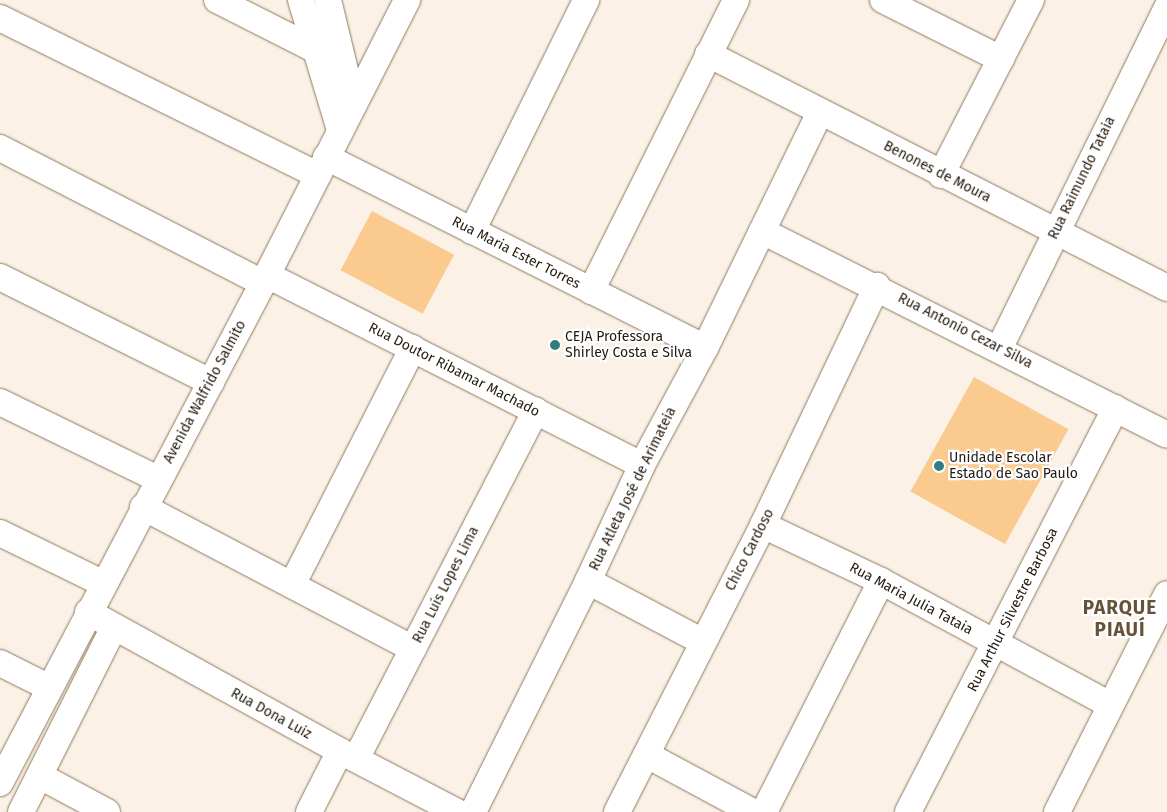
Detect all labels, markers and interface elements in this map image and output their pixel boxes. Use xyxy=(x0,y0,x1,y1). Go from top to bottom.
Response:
street label: Rua Raimundo Tataia xyxy=(1045,114,1119,242)
street label: Benones de Moura xyxy=(881,138,993,206)
street label: Rua Maria Ester Torres xyxy=(449,213,583,293)
street label: Rua Antonio Cezar Silva xyxy=(895,290,1035,372)
street label: Avenida Walfrido Salmito xyxy=(160,318,250,466)
street label: Rua Doutor Ribamar Machado xyxy=(366,319,542,421)
place label: CEJA Professora Shirley Costa e Silva xyxy=(565,329,692,362)
marker: CEJA Professora Shirley Costa e Silva xyxy=(549,339,561,351)
street label: Rua Atleta José de Arimateia xyxy=(586,404,680,574)
place label: Unidade Escolar Estado de Sao Paulo xyxy=(949,450,1078,482)
marker: Unidade Escolar Estado de Sao Paulo xyxy=(933,460,945,472)
street label: Chico Cardoso xyxy=(722,506,778,594)
street label: Rua Luís Lopes Lima xyxy=(409,524,483,646)
street label: Rua Arthur Silvestre Barbosa xyxy=(964,525,1062,695)
street label: Rua Maria Julia Tataia xyxy=(846,559,976,639)
district label: PARQUE PIAUÍ xyxy=(1082,597,1158,641)
street label: Rua Dona Luiz xyxy=(228,685,314,743)

